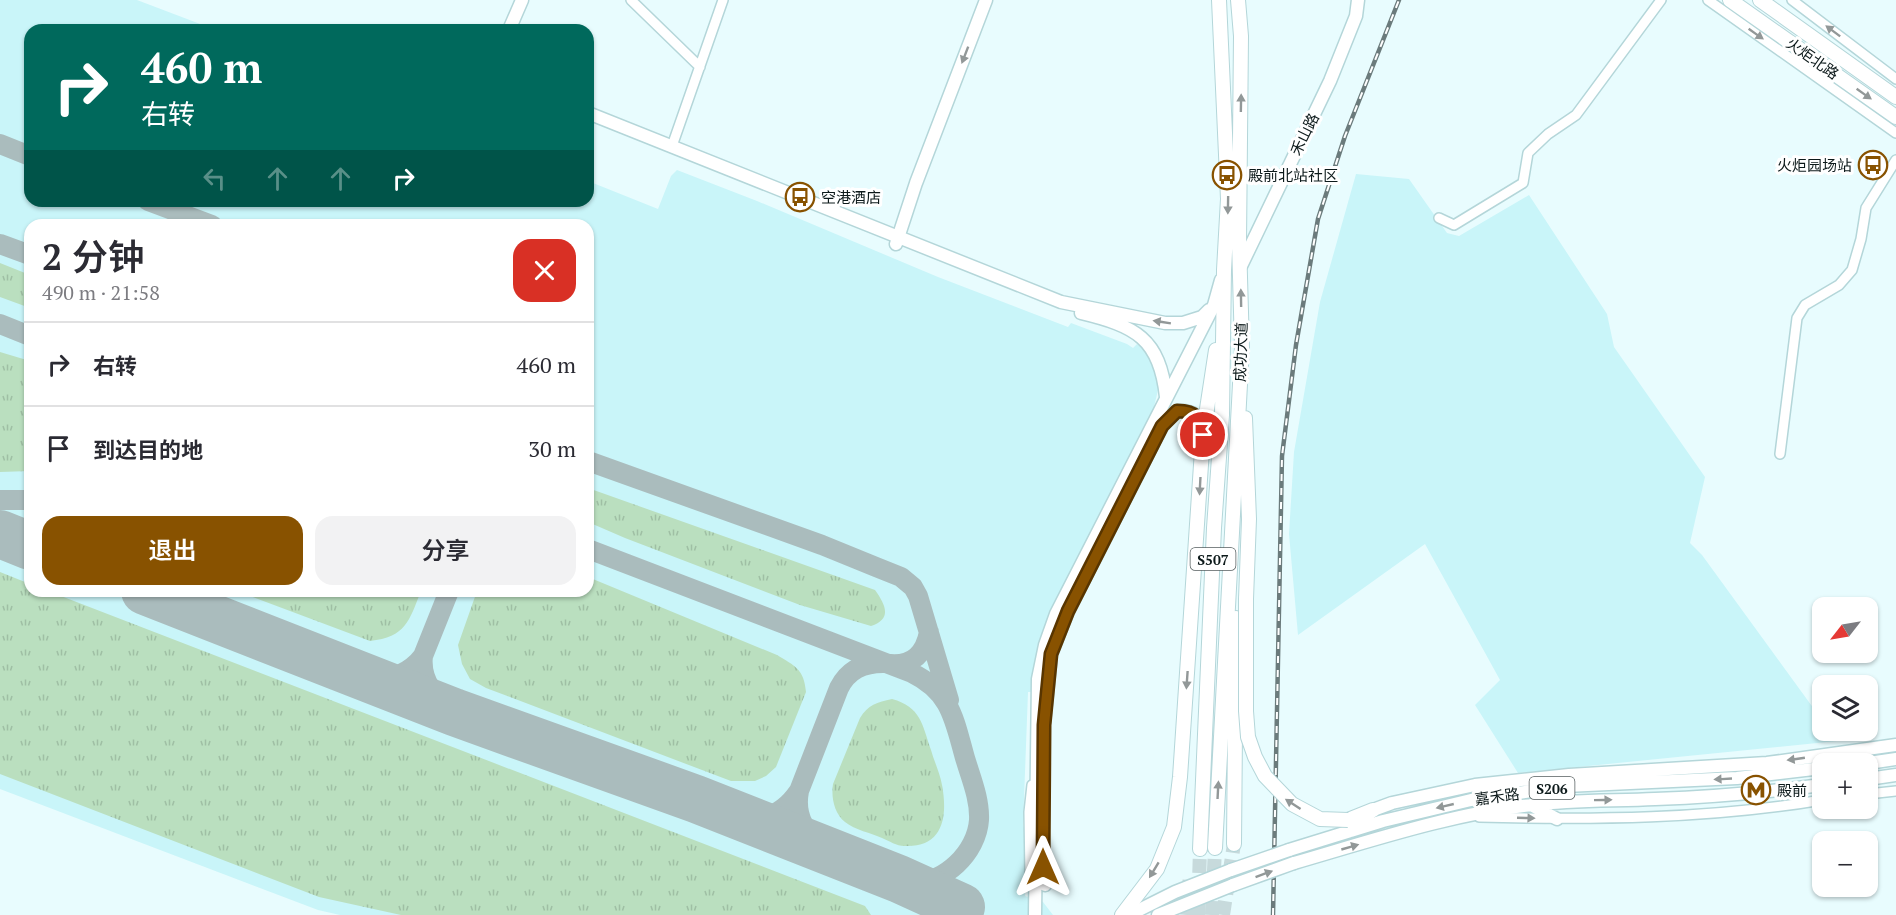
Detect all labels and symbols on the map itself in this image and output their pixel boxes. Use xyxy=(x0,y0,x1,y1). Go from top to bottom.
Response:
one-way arrow xyxy=(1825,25,1840,37)
one-way arrow xyxy=(1748,28,1764,39)
street label: 火炬北路 xyxy=(1783,33,1843,83)
one-way arrow xyxy=(960,46,970,64)
one-way arrow xyxy=(1855,88,1871,100)
one-way arrow xyxy=(1236,94,1246,113)
street label: 禾山路 xyxy=(1285,109,1323,159)
bus stop icon: 火炬园场站 xyxy=(1857,149,1889,181)
place label: 火炬园场站 xyxy=(1777,155,1852,175)
bus stop icon: 殿前北站社区 xyxy=(1211,159,1243,191)
place label: 殿前北站社区 xyxy=(1248,165,1338,185)
bus stop icon: 空港酒店 xyxy=(784,181,816,213)
place label: 空港酒店 xyxy=(821,187,881,207)
one-way arrow xyxy=(1223,196,1233,215)
one-way arrow xyxy=(1236,289,1246,308)
one-way arrow xyxy=(1152,317,1171,326)
street label: 成功大道 xyxy=(1229,322,1251,382)
pin xyxy=(1177,409,1228,460)
one-way arrow xyxy=(1195,476,1204,495)
road number: S507 xyxy=(1190,548,1236,570)
north arrow xyxy=(1812,597,1878,663)
one-way arrow xyxy=(1182,671,1192,690)
one-way arrow xyxy=(1787,754,1806,764)
metro station icon: 殿前 xyxy=(1740,774,1772,806)
one-way arrow xyxy=(1713,775,1732,784)
road number: S206 xyxy=(1530,777,1574,799)
place label: 殿前 xyxy=(1777,780,1807,800)
one-way arrow xyxy=(1213,781,1223,800)
street label: 嘉禾路 xyxy=(1473,783,1521,809)
one-way arrow xyxy=(1594,796,1613,805)
one-way arrow xyxy=(1286,798,1302,810)
one-way arrow xyxy=(1436,801,1455,811)
one-way arrow xyxy=(1517,814,1536,823)
position arrow xyxy=(1011,835,1075,899)
one-way arrow xyxy=(1342,842,1360,851)
one-way arrow xyxy=(1149,862,1160,878)
one-way arrow xyxy=(1255,869,1273,879)

